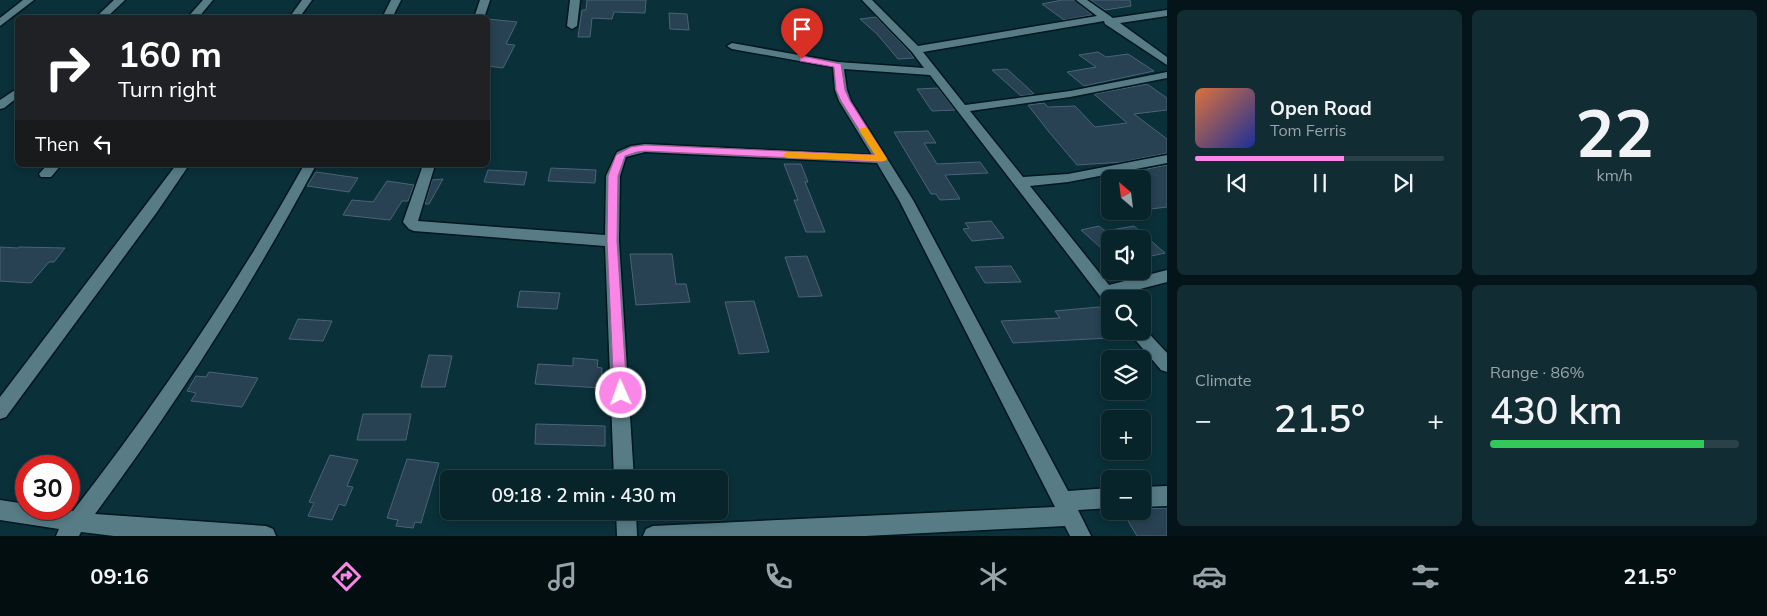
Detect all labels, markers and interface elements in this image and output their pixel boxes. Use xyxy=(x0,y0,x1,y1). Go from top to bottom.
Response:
pin xyxy=(781,8,823,59)
icon: arrive xyxy=(788,15,816,43)
text: 160 m xyxy=(118,32,222,76)
icon: right xyxy=(35,35,100,100)
text: Turn right xyxy=(118,75,216,103)
text: 22 xyxy=(1575,92,1654,173)
text: Open Road xyxy=(1270,96,1372,120)
text: Tom Ferris xyxy=(1270,120,1347,140)
icon: left xyxy=(89,130,117,158)
text: Then xyxy=(35,132,79,156)
text: km/h xyxy=(1596,165,1633,185)
icon: previous xyxy=(1223,169,1251,197)
icon: pause xyxy=(1306,169,1334,197)
icon: next xyxy=(1389,169,1417,197)
north arrow xyxy=(1101,170,1151,220)
map controls xyxy=(1101,170,1151,520)
button: sound xyxy=(1101,230,1151,280)
button: search xyxy=(1101,290,1151,340)
button: layers xyxy=(1101,350,1151,400)
text: Range · 86% xyxy=(1490,362,1585,382)
position arrow xyxy=(594,366,646,418)
text: Climate xyxy=(1195,370,1251,390)
text: 430 km xyxy=(1490,386,1623,434)
text: 21.5° xyxy=(1274,394,1365,442)
text: − xyxy=(1195,402,1212,437)
text: + xyxy=(1427,402,1444,437)
button: + xyxy=(1101,410,1151,460)
speed limit sign: 30 xyxy=(15,455,80,520)
button: − xyxy=(1101,470,1151,520)
text: 09:18 · 2 min · 430 m xyxy=(491,483,677,507)
icon: directions xyxy=(329,559,364,594)
icon: music xyxy=(545,559,580,594)
icon: phone xyxy=(761,559,796,594)
icon: climate xyxy=(976,559,1011,594)
icon: car xyxy=(1192,559,1227,594)
icon: filters xyxy=(1408,559,1443,594)
text: 09:16 xyxy=(90,562,149,590)
text: 21.5° xyxy=(1623,562,1677,590)

